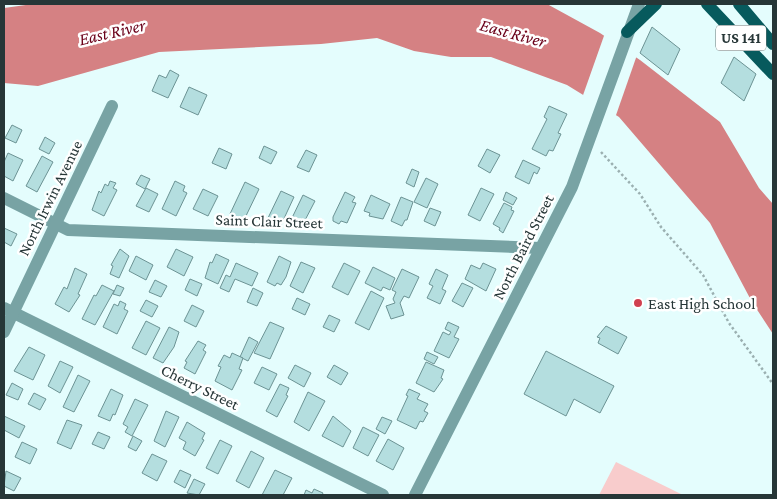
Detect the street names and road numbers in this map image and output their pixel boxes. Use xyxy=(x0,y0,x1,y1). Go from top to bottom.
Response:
road number: US 141 xyxy=(716,26,766,50)
street label: North Irwin Avenue xyxy=(15,138,85,258)
street label: North Baird Street xyxy=(489,191,557,302)
street label: Saint Clair Street xyxy=(215,211,324,231)
street label: Cherry Street xyxy=(158,361,242,414)

